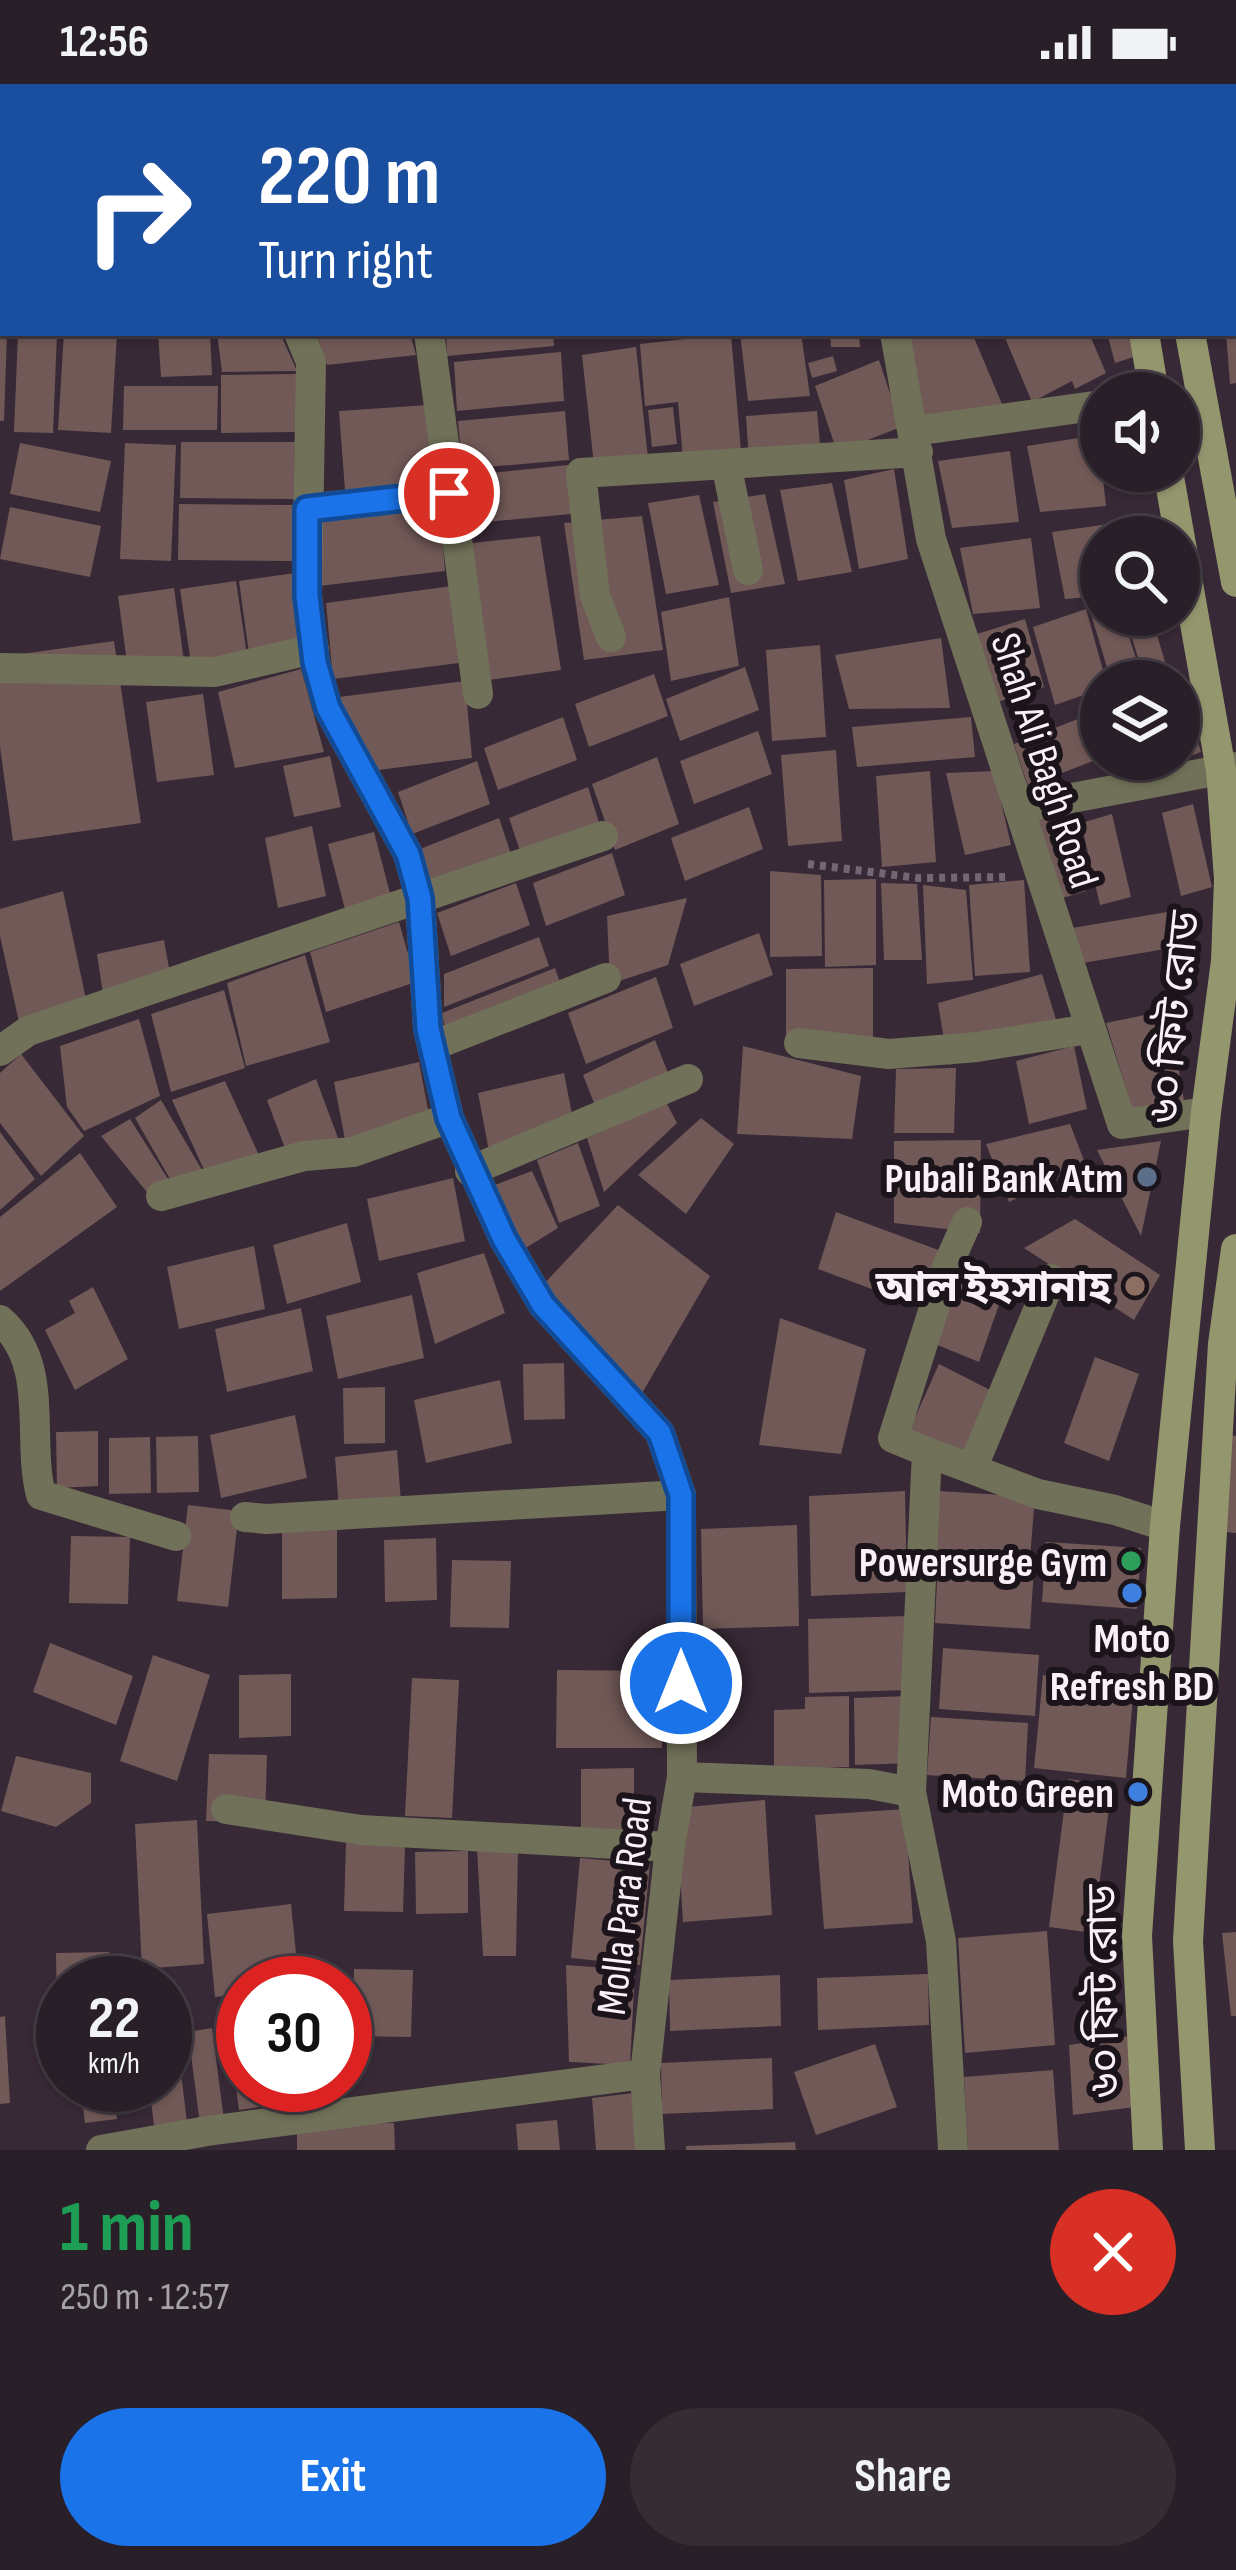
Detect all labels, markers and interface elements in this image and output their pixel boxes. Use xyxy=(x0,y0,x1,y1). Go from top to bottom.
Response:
text: 12:56 xyxy=(60,15,149,70)
text: 220 m xyxy=(258,127,440,228)
icon: right xyxy=(60,132,216,288)
text: Turn right xyxy=(258,229,433,294)
map controls xyxy=(1080,372,1200,780)
button: sound xyxy=(1080,372,1200,492)
pin xyxy=(398,442,500,544)
icon: arrive xyxy=(416,460,482,526)
button: search xyxy=(1080,516,1200,636)
street label: Shah Ali Bagh Road xyxy=(978,627,1109,895)
button: layers xyxy=(1080,660,1200,780)
street label: ৬০ ফিট রোড xyxy=(1139,907,1212,1126)
place label: Pubali Bank Atm xyxy=(884,1154,1123,1205)
marker: Pubali Bank Atm xyxy=(1134,1164,1160,1190)
place label: আল ইহসানাহ xyxy=(875,1262,1112,1314)
marker: আল ইহসানাহ xyxy=(1122,1273,1148,1299)
place label: Powersurge Gym xyxy=(859,1538,1107,1589)
marker: Powersurge Gym xyxy=(1118,1548,1144,1574)
marker: Moto Refresh BD xyxy=(1119,1580,1145,1606)
place label: Moto Refresh BD xyxy=(1050,1614,1214,1713)
position arrow xyxy=(618,1620,744,1746)
place label: Moto Green xyxy=(941,1769,1114,1820)
marker: Moto Green xyxy=(1125,1779,1151,1805)
street label: Molla Para Road xyxy=(587,1795,664,2018)
street label: ৬০ ফিট রোড xyxy=(1077,1883,1132,2098)
speed limit sign: 30 xyxy=(216,1956,372,2112)
text: 22 xyxy=(88,1983,140,2055)
text: km/h xyxy=(88,2046,140,2082)
text: 1 min xyxy=(60,2185,194,2272)
button: close xyxy=(1050,2189,1176,2315)
text: 250 m · 12:57 xyxy=(60,2274,229,2321)
button: Exit xyxy=(60,2408,606,2546)
button: Share xyxy=(630,2408,1176,2546)

